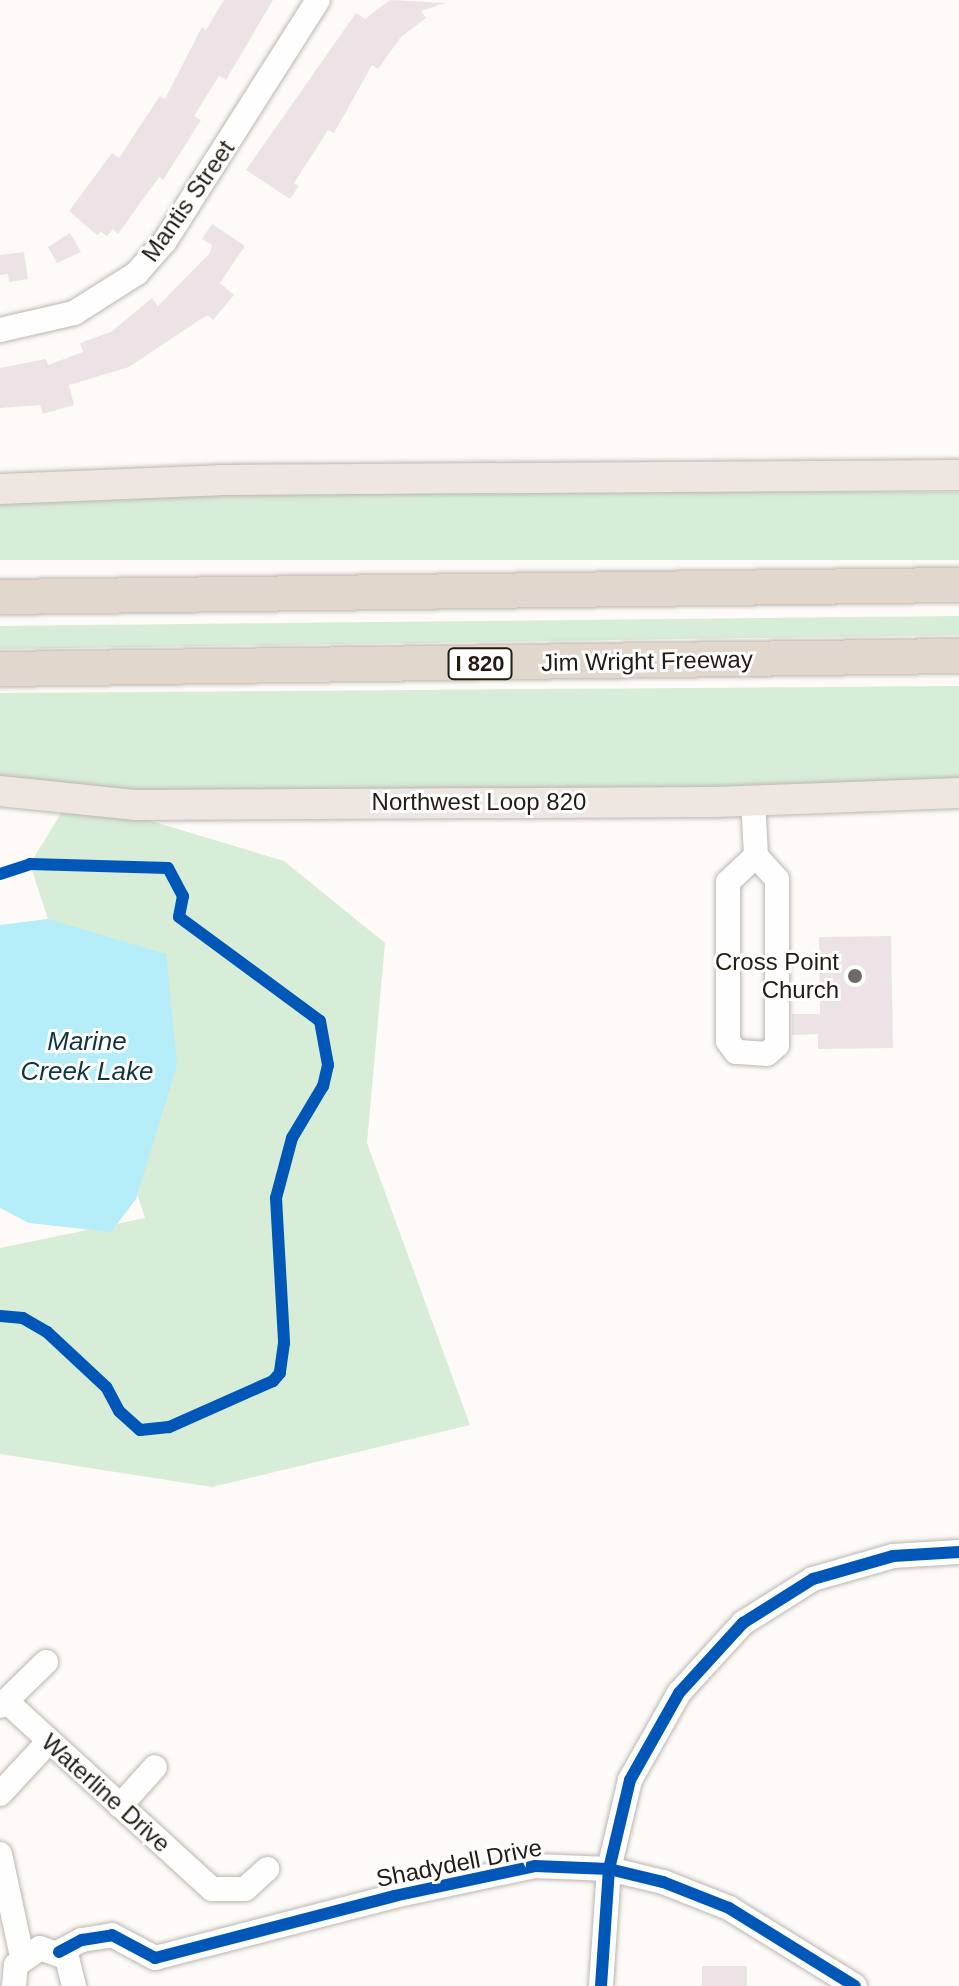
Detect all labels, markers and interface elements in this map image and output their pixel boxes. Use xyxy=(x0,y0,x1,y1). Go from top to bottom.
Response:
street label: Mantis Street xyxy=(136,135,240,267)
street label: Jim Wright Freeway xyxy=(541,645,753,677)
road number: I 820 xyxy=(446,646,514,682)
street label: Northwest Loop 820 xyxy=(372,788,586,816)
place label: Cross Point Church xyxy=(715,948,839,1004)
marker: Cross Point Church xyxy=(846,967,864,985)
water label: Marine Creek Lake xyxy=(21,1026,153,1088)
street label: Waterline Drive xyxy=(36,1728,176,1858)
street label: Shadydell Drive xyxy=(374,1833,544,1893)

